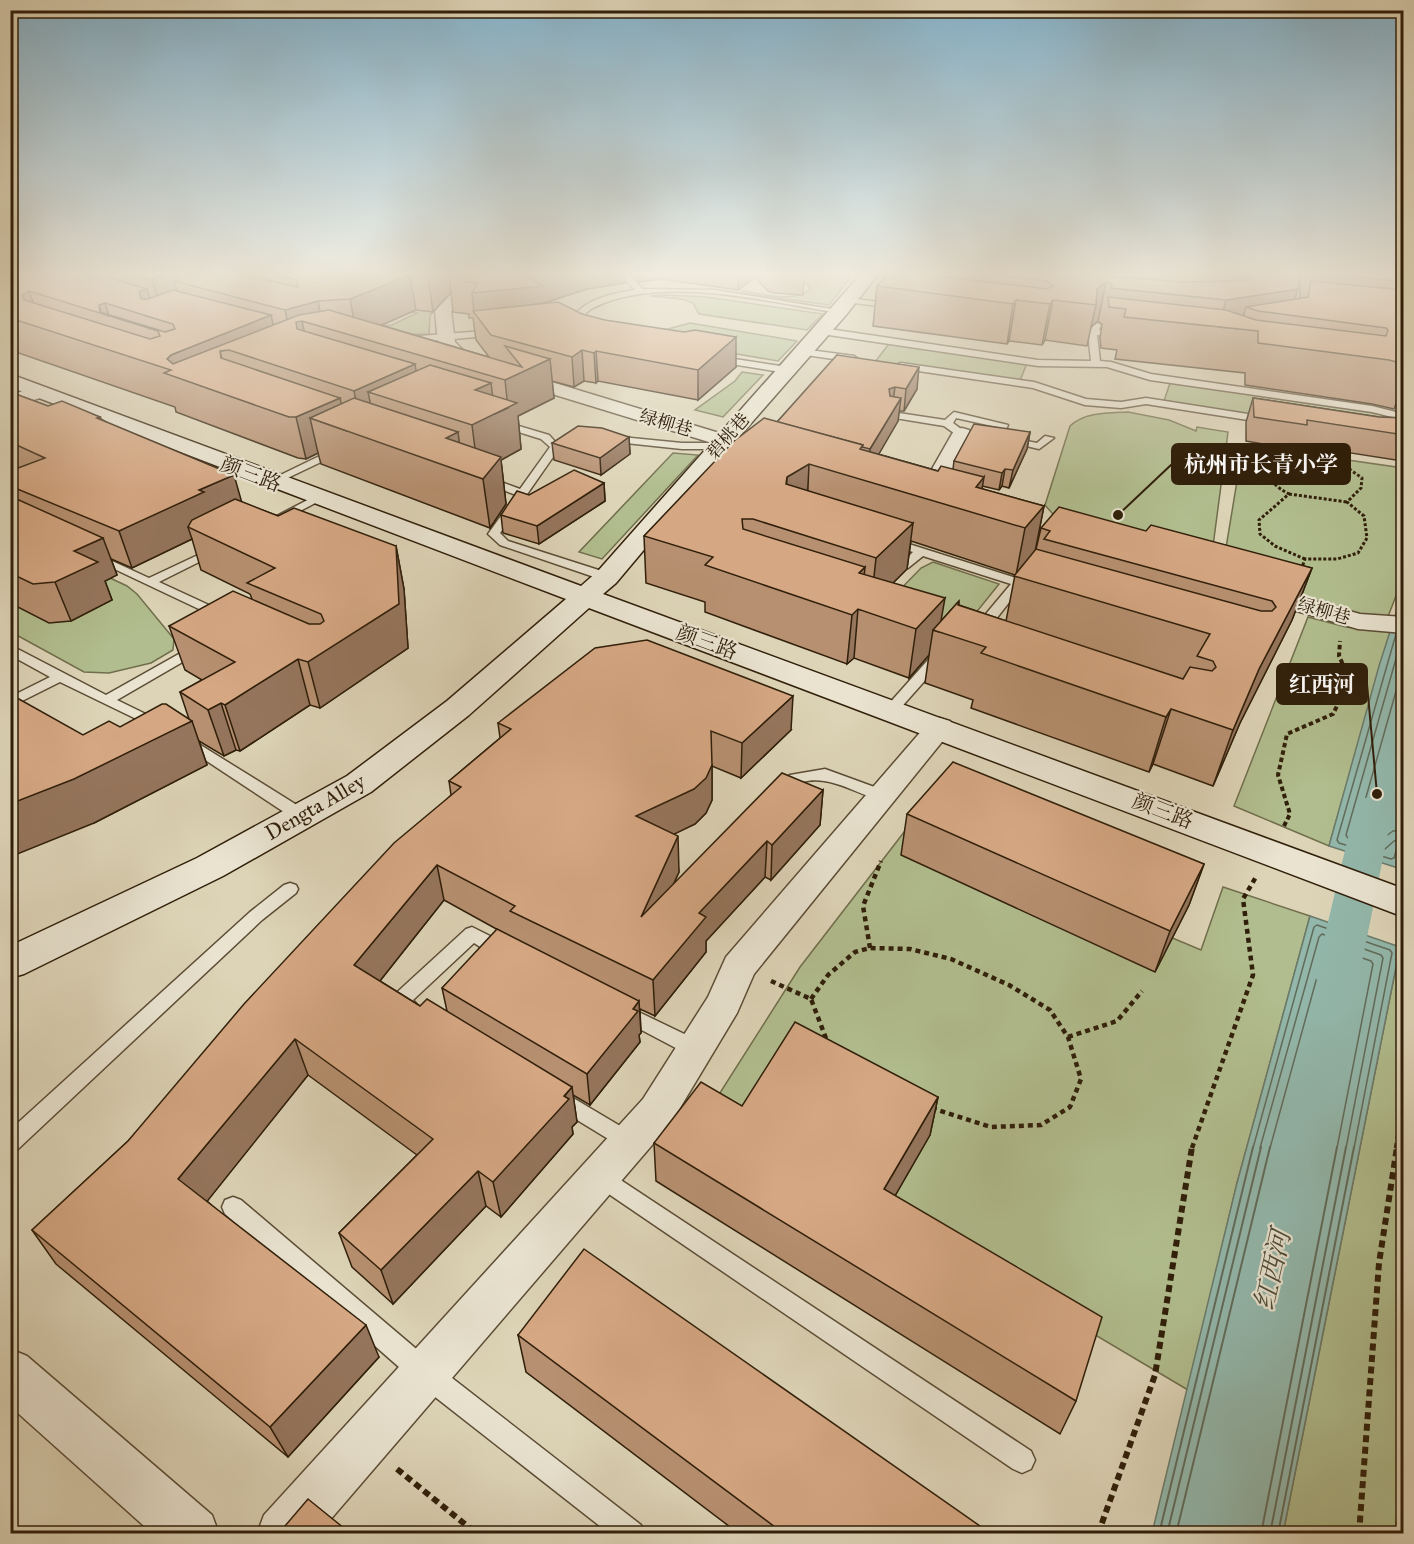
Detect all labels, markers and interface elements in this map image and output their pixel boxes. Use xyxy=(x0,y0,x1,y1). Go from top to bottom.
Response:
street label: 绿柳巷 xyxy=(637,405,695,441)
street label: 碧桃巷 xyxy=(702,408,754,464)
callout: 杭州市长青小学 xyxy=(1172,444,1350,484)
street label: 颜三路 xyxy=(217,451,285,497)
text: 杭州市长青小学 xyxy=(1184,451,1338,478)
street label: 绿柳巷 xyxy=(1295,593,1353,629)
street label: 颜三路 xyxy=(673,619,741,665)
callout: 红西河 xyxy=(1277,664,1367,704)
text: 红西河 xyxy=(1289,671,1355,698)
street label: Dengta Alley xyxy=(260,767,371,846)
street label: 颜三路 xyxy=(1129,788,1197,834)
water label: 红西河 xyxy=(1247,1222,1298,1313)

